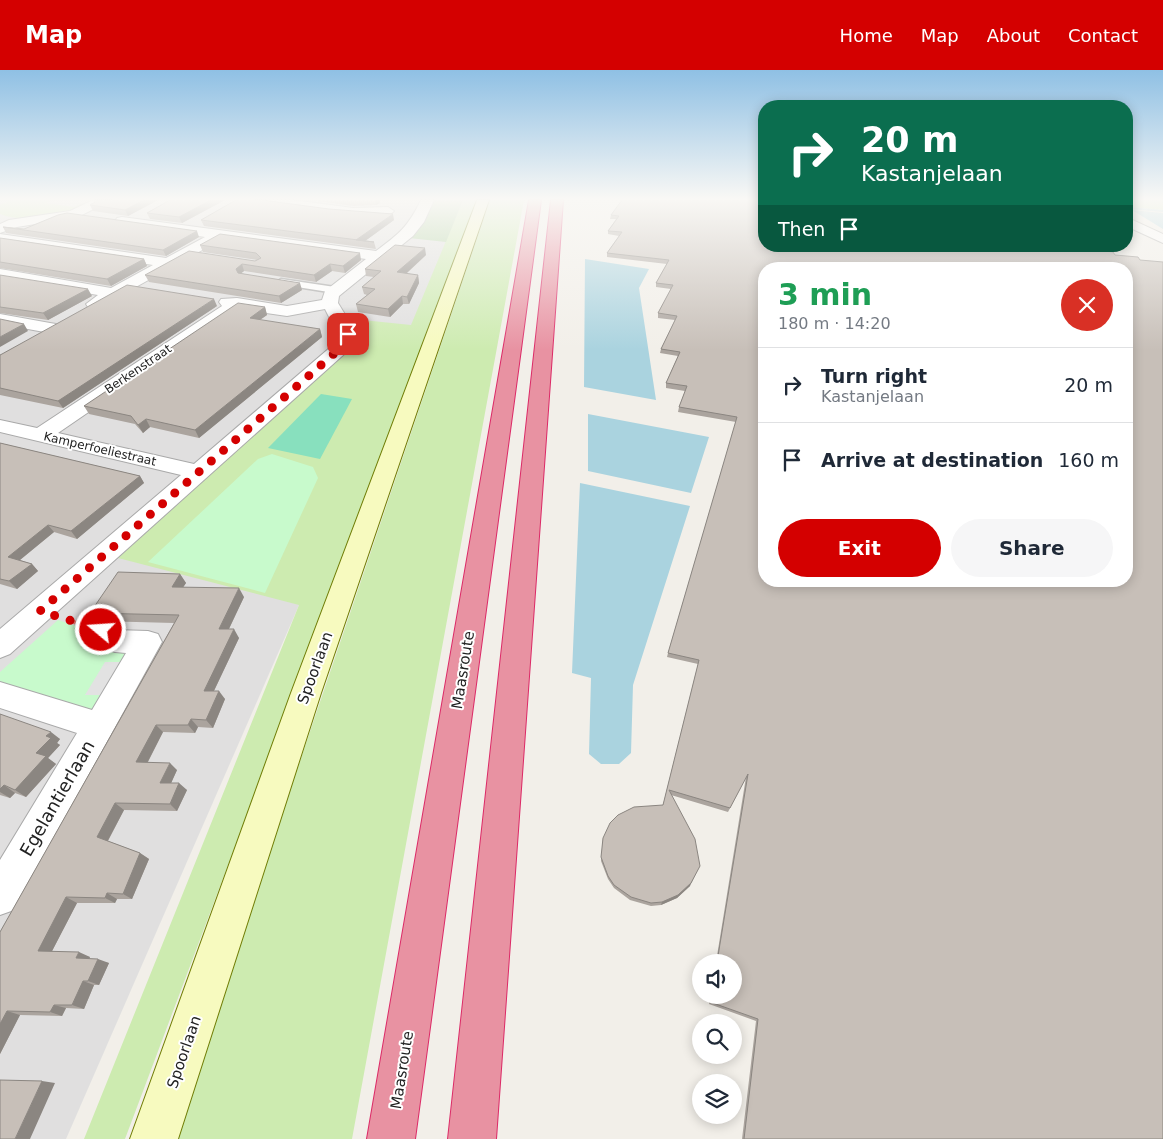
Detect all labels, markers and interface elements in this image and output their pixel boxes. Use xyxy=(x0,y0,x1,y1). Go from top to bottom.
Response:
text: Map xyxy=(25,21,82,49)
text: Home xyxy=(840,25,893,46)
text: Map xyxy=(921,25,959,46)
text: About xyxy=(987,25,1040,46)
text: Contact xyxy=(1068,25,1138,46)
icon: right xyxy=(778,120,843,185)
text: 20 m xyxy=(861,120,958,160)
text: Kastanjelaan xyxy=(861,161,1003,186)
icon: arrive xyxy=(835,215,863,243)
text: Then xyxy=(778,218,825,240)
text: 3 min xyxy=(778,277,872,312)
button: close xyxy=(1061,279,1113,331)
pin xyxy=(327,313,369,355)
text: 180 m · 14:20 xyxy=(778,314,891,333)
icon: arrive xyxy=(334,320,362,348)
street label: Berkenstraat xyxy=(102,341,174,396)
text: Turn right xyxy=(821,365,927,387)
icon: right xyxy=(778,371,806,399)
text: 20 m xyxy=(1064,374,1113,396)
text: Kastanjelaan xyxy=(821,387,924,406)
street label: Kamperfoeliestraat xyxy=(42,429,158,469)
icon: arrive xyxy=(778,446,806,474)
text: Arrive at destination xyxy=(821,449,1043,471)
text: 160 m xyxy=(1058,449,1119,471)
button: Exit xyxy=(778,519,941,577)
button: Share xyxy=(951,519,1113,577)
position arrow xyxy=(74,603,126,655)
street label: Spoorlaan xyxy=(294,629,336,707)
street label: Maasroute xyxy=(448,630,478,710)
street label: Egelantierlaan xyxy=(15,736,99,860)
map controls xyxy=(692,954,742,1124)
button: sound xyxy=(692,954,742,1004)
street label: Spoorlaan xyxy=(163,1013,205,1091)
button: search xyxy=(692,1014,742,1064)
street label: Maasroute xyxy=(387,1030,417,1110)
button: layers xyxy=(692,1074,742,1124)

